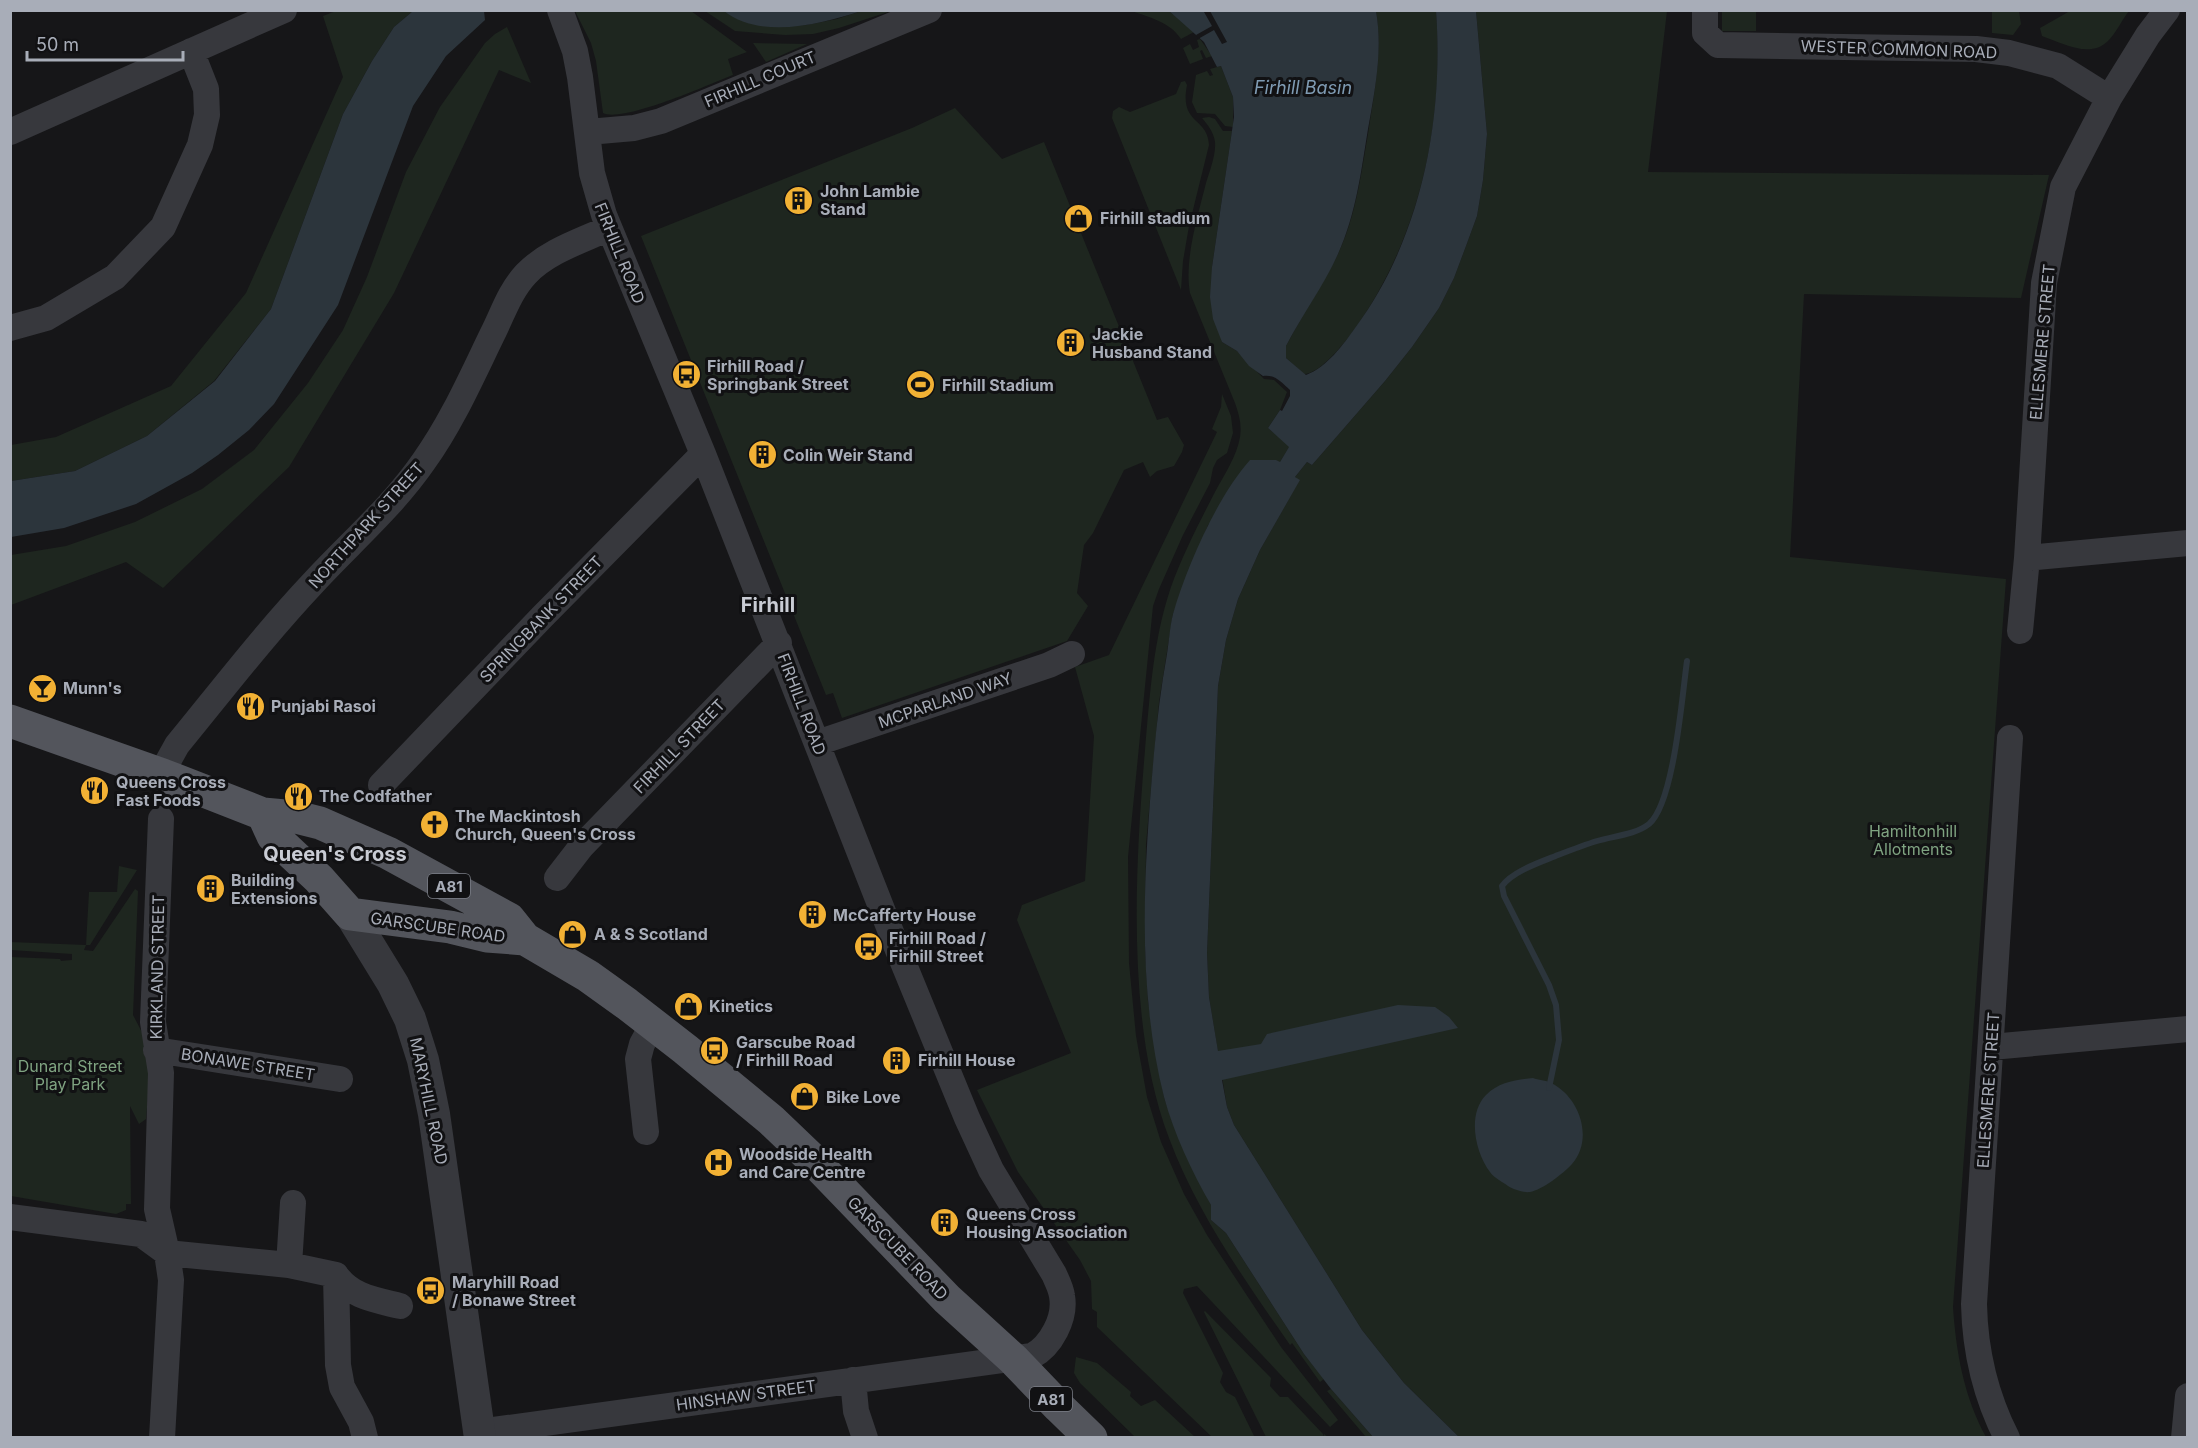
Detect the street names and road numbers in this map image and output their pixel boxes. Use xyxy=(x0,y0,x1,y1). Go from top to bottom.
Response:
street label: WESTER COMMON ROAD xyxy=(1800,36,1998,62)
street label: FIRHILL COURT xyxy=(701,46,819,112)
street label: FIRHILL ROAD xyxy=(591,199,649,307)
street label: ELLESMERE STREET xyxy=(2025,263,2059,421)
street label: NORTHPARK STREET xyxy=(304,458,428,592)
street label: SPRINGBANK STREET xyxy=(475,552,607,686)
street label: FIRHILL ROAD xyxy=(773,650,831,758)
street label: MCPARLAND WAY xyxy=(875,668,1015,732)
street label: FIRHILL STREET xyxy=(629,695,729,797)
road number: A81 xyxy=(428,874,470,898)
street label: KIRKLAND STREET xyxy=(146,894,168,1040)
street label: GARSCUBE ROAD xyxy=(369,908,507,946)
street label: ELLESMERE STREET xyxy=(1973,1011,2003,1169)
street label: MARYHILL ROAD xyxy=(406,1036,452,1166)
street label: BONAWE STREET xyxy=(180,1044,316,1084)
street label: GARSCUBE ROAD xyxy=(844,1192,952,1304)
street label: HINSHAW STREET xyxy=(675,1375,817,1415)
road number: A81 xyxy=(1030,1387,1072,1411)

